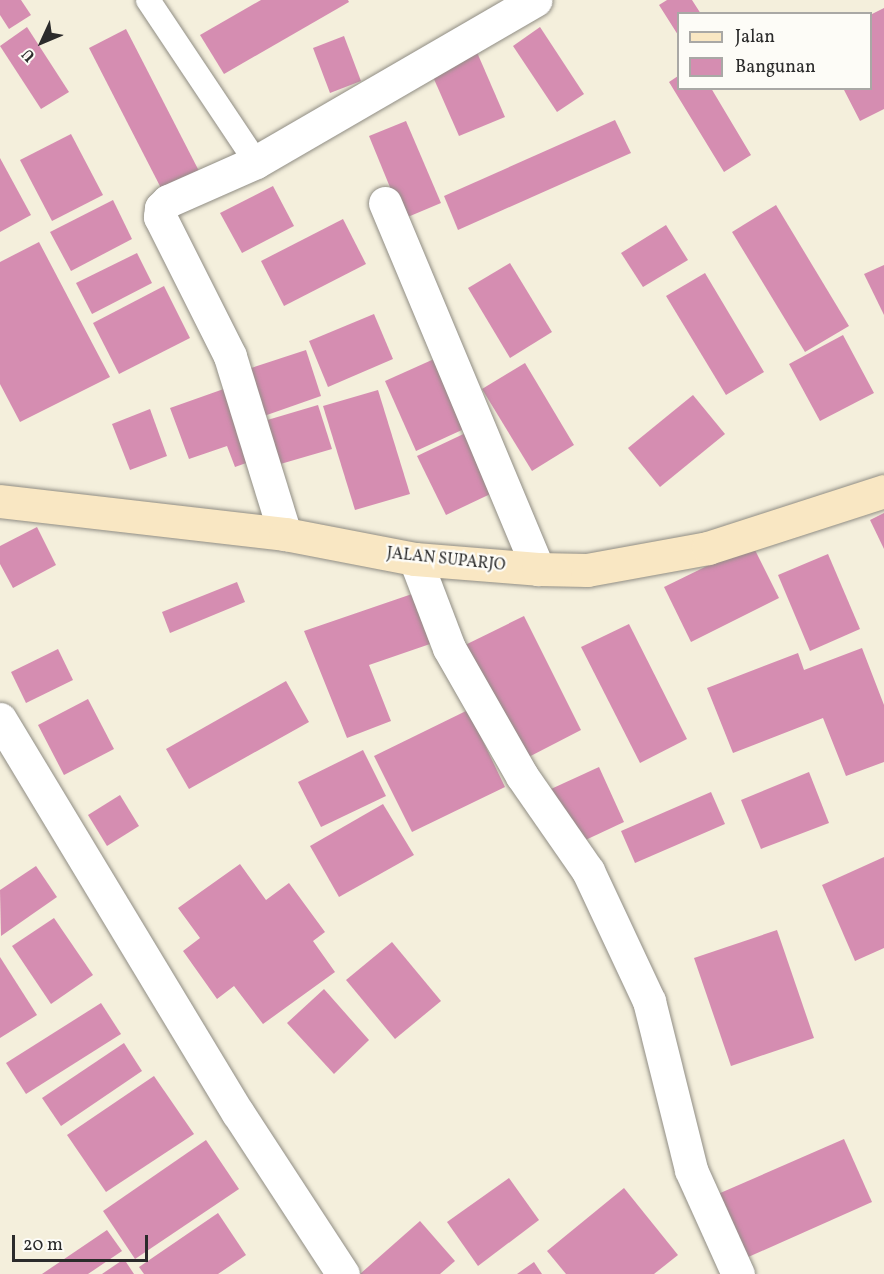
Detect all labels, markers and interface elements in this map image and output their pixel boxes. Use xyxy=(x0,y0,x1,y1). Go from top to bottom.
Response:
north arrow xyxy=(12,12,72,72)
legend xyxy=(677,12,872,90)
text: Jalan xyxy=(735,25,775,50)
text: U xyxy=(17,43,41,66)
text: Bangunan xyxy=(735,55,816,80)
street label: JALAN SUPARJO xyxy=(386,544,506,576)
scale bar xyxy=(15,1223,152,1261)
text: 20 m xyxy=(23,1233,63,1258)

